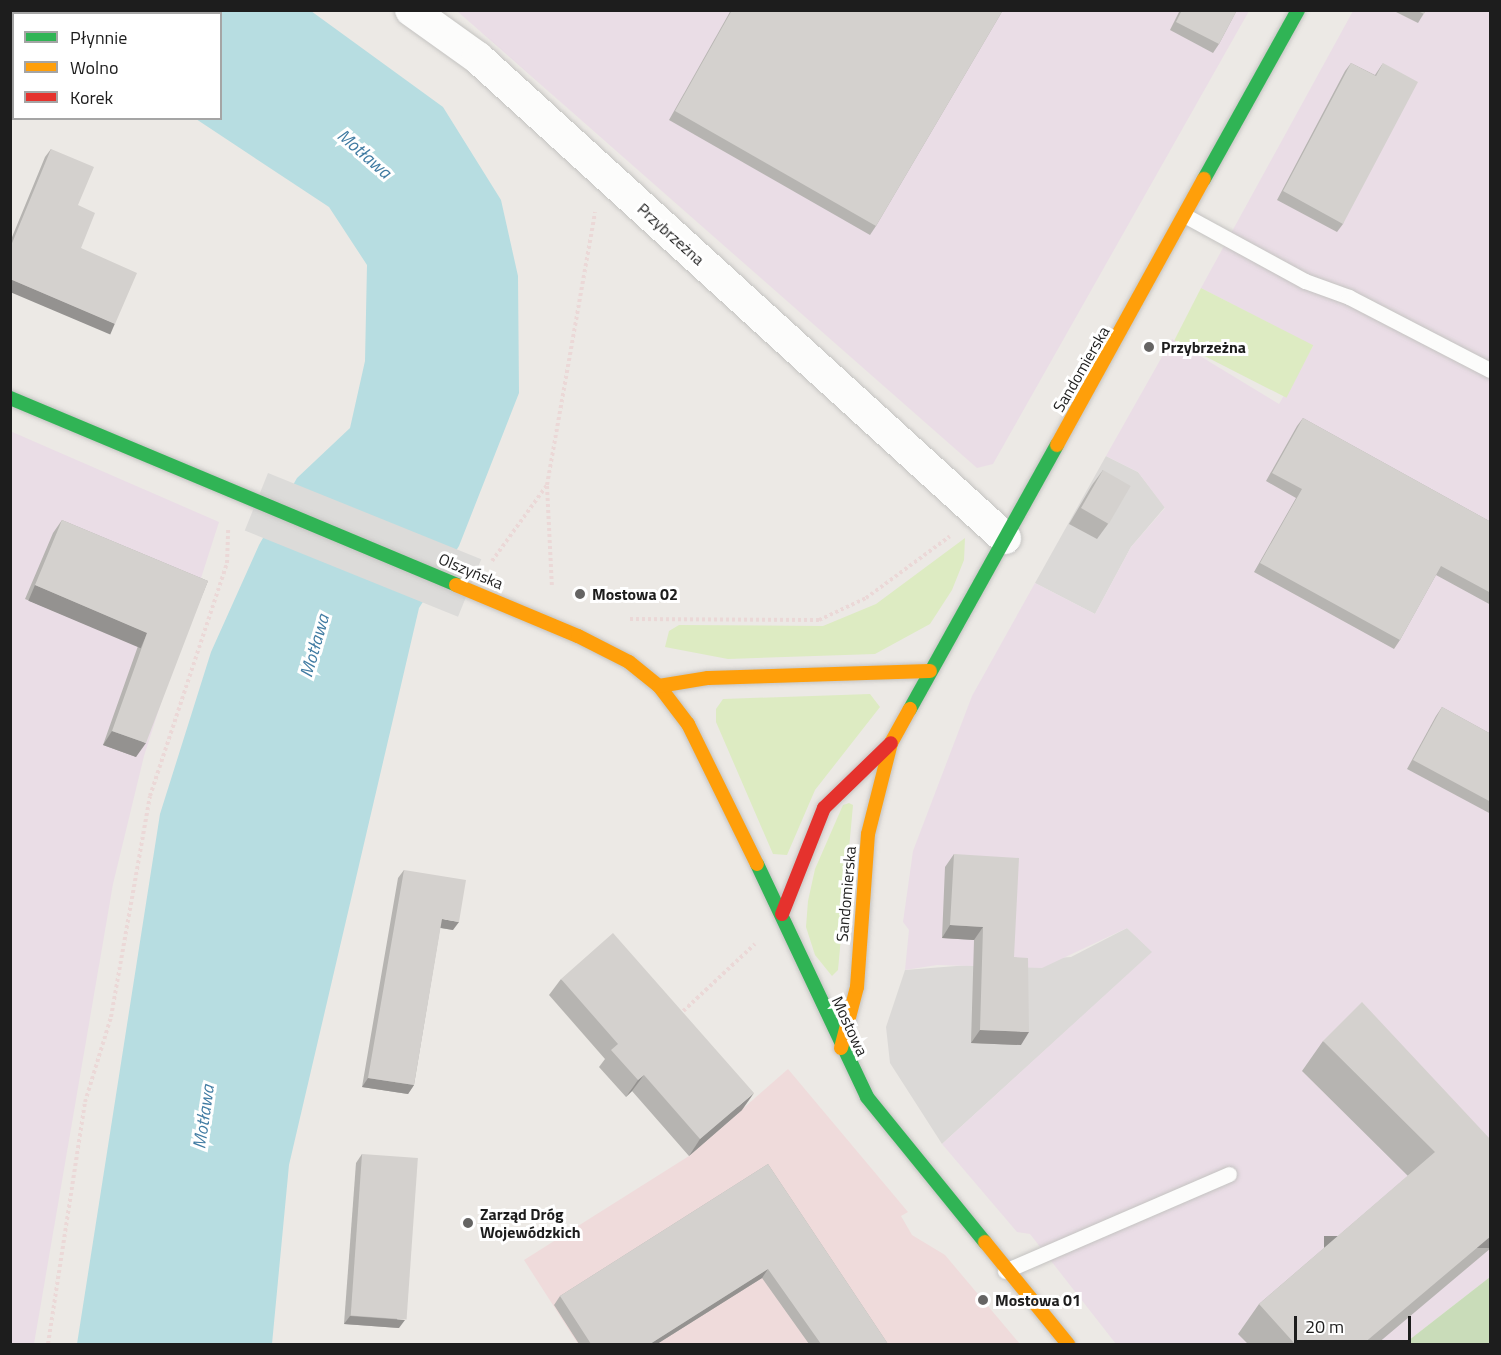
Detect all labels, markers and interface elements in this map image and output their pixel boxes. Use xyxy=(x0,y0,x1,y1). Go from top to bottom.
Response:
legend xyxy=(12,12,222,120)
text: Płynnie xyxy=(70,24,127,51)
text: Wolno xyxy=(70,54,118,81)
text: Korek xyxy=(70,84,113,111)
water label: Motława xyxy=(333,125,395,183)
street label: Przybrzeżna xyxy=(634,199,708,269)
street label: Sandomierska xyxy=(1049,323,1113,415)
place label: Przybrzeżna xyxy=(1161,337,1246,357)
marker: Przybrzeżna xyxy=(1142,340,1156,354)
street label: Olszyńska xyxy=(436,549,506,593)
place label: Mostowa 02 xyxy=(592,584,678,604)
marker: Mostowa 02 xyxy=(573,587,587,601)
water label: Motława xyxy=(296,612,334,680)
street label: Sandomierska xyxy=(832,845,860,943)
street label: Mostowa xyxy=(828,993,872,1059)
water label: Motława xyxy=(189,1084,219,1150)
place label: Zarząd Dróg Wojewódzkich xyxy=(480,1204,581,1242)
marker: Zarząd Dróg Wojewódzkich xyxy=(461,1216,475,1230)
place label: Mostowa 01 xyxy=(995,1290,1081,1310)
marker: Mostowa 01 xyxy=(976,1293,990,1307)
scale bar xyxy=(1297,1304,1414,1342)
text: 20 m xyxy=(1305,1313,1344,1340)

